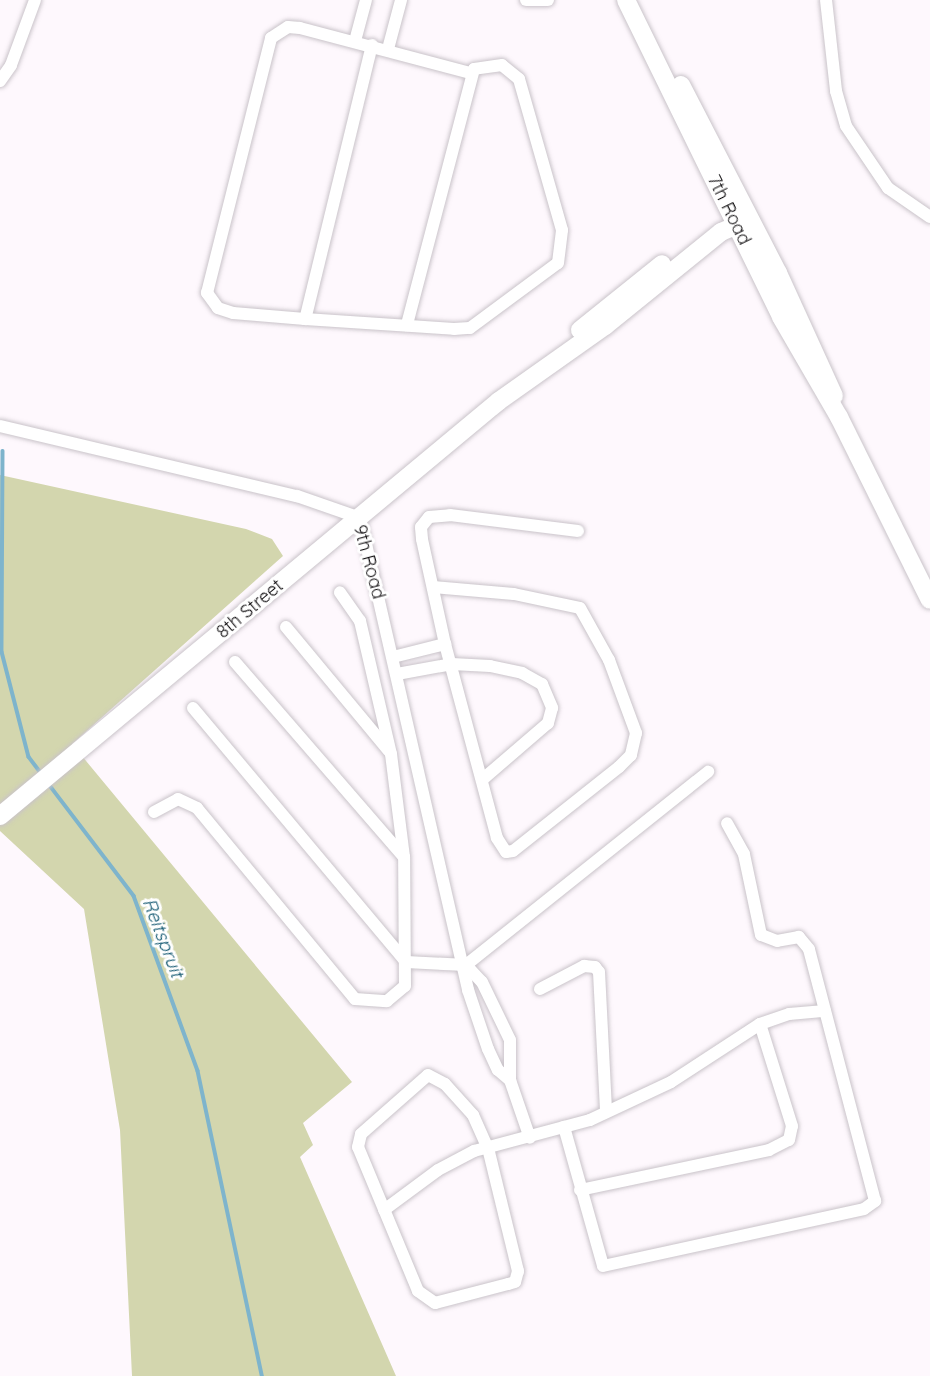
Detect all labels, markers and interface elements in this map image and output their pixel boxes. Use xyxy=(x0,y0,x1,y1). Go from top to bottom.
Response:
street label: 7th Road xyxy=(703,172,755,248)
street label: 9th Road xyxy=(349,523,389,601)
street label: 8th Street xyxy=(212,575,288,643)
water label: Reitspruit xyxy=(137,895,189,981)

